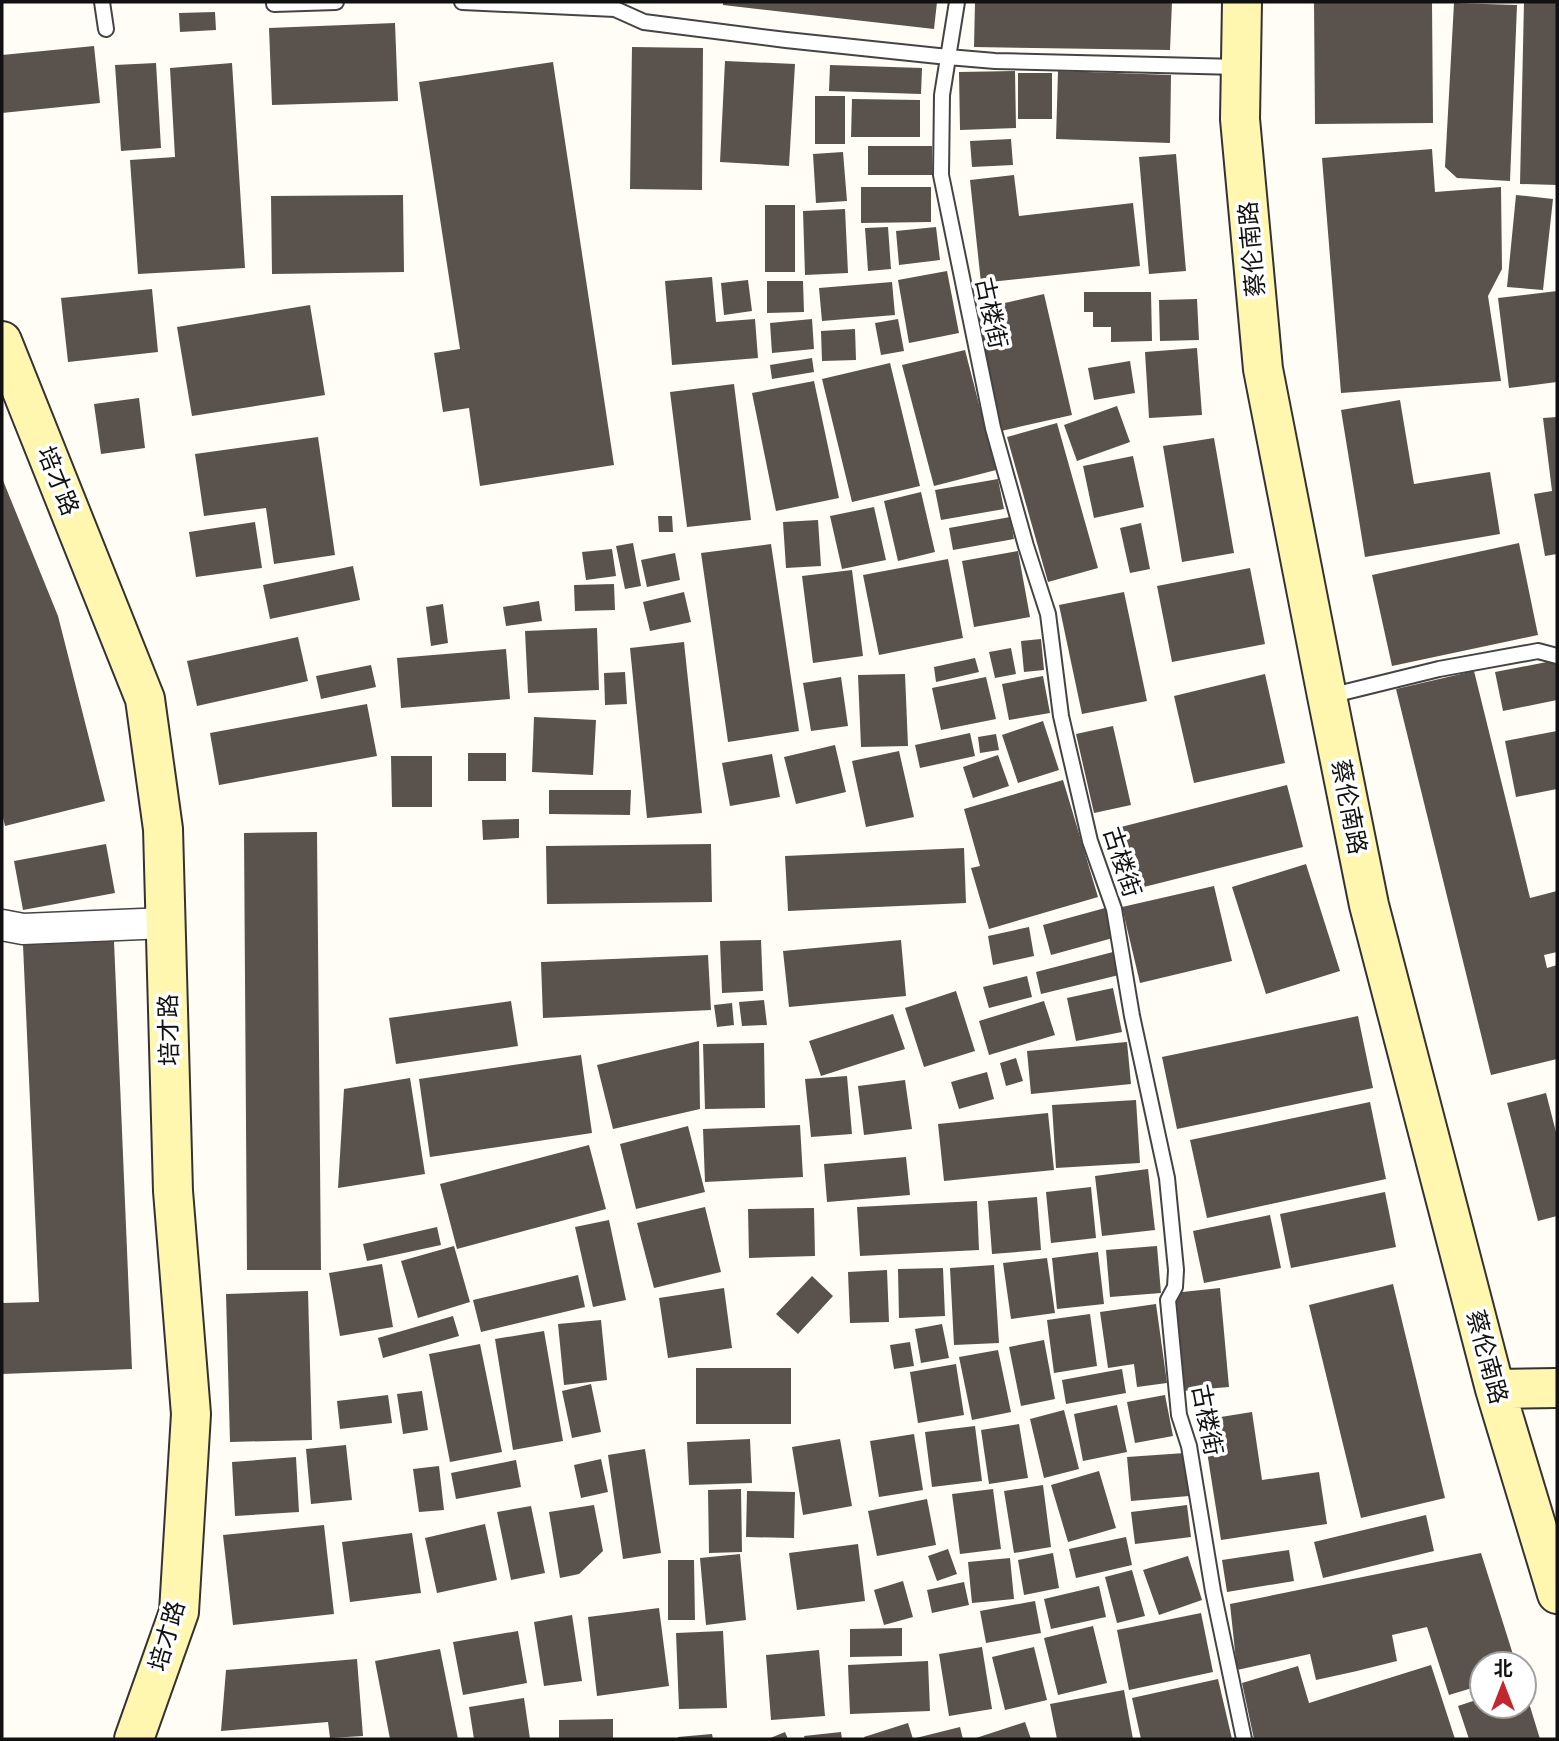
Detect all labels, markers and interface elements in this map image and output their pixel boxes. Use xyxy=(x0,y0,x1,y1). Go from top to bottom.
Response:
street label: 蔡伦南路 xyxy=(1234,200,1270,298)
street label: 古楼街 xyxy=(970,275,1012,351)
street label: 培才路 xyxy=(32,442,84,520)
street label: 蔡伦南路 xyxy=(1326,757,1372,857)
street label: 古楼街 xyxy=(1098,823,1146,901)
street label: 培才路 xyxy=(154,994,184,1066)
street label: 蔡伦南路 xyxy=(1461,1307,1513,1407)
street label: 古楼街 xyxy=(1186,1382,1228,1458)
street label: 培才路 xyxy=(144,1598,190,1674)
north arrow xyxy=(1468,1650,1538,1720)
text: 北 xyxy=(1493,1657,1513,1680)

